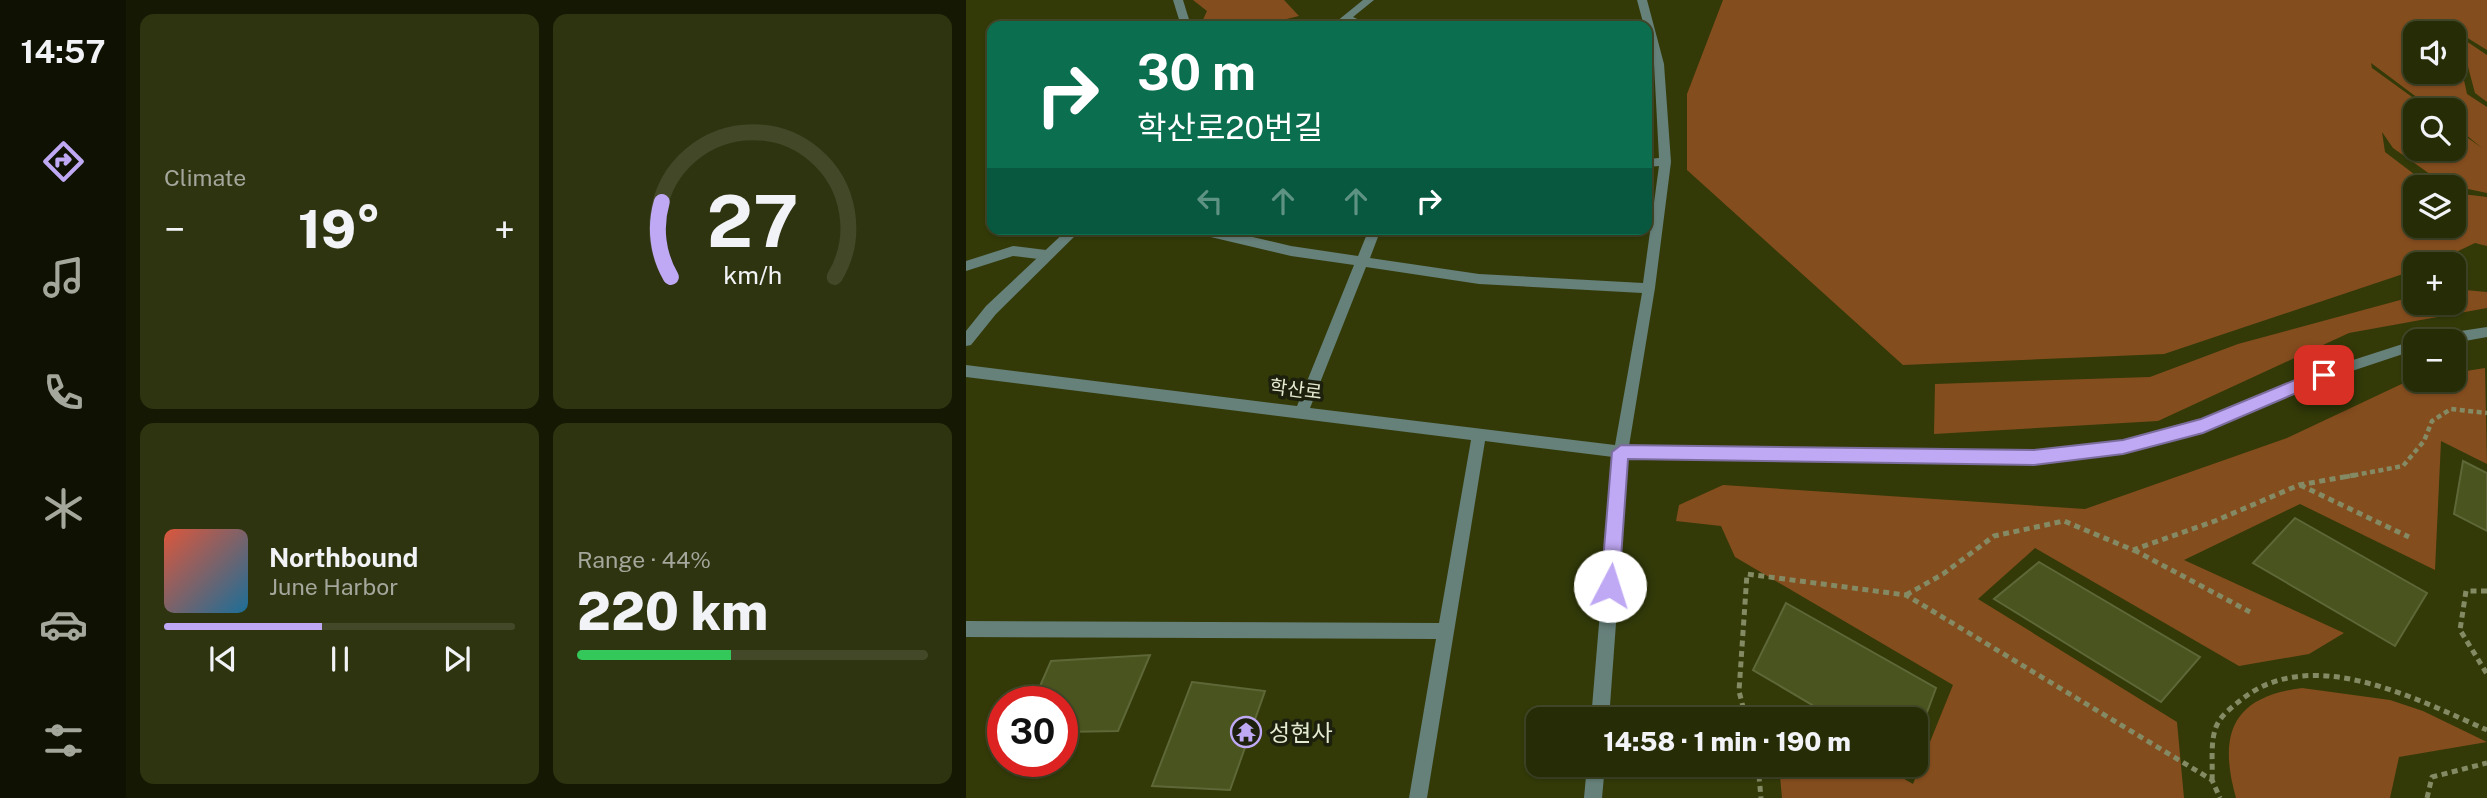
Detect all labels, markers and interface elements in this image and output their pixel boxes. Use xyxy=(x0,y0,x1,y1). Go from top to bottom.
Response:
map controls xyxy=(2403,21,2466,392)
button: sound xyxy=(2403,21,2466,84)
text: 14:57 xyxy=(21,33,105,70)
text: 30 m xyxy=(1137,43,1256,101)
icon: right xyxy=(1022,49,1113,140)
button: search xyxy=(2403,98,2466,161)
text: 학산로20번길 xyxy=(1137,109,1323,146)
icon: directions xyxy=(39,137,88,186)
text: Climate xyxy=(164,164,246,191)
button: layers xyxy=(2403,175,2466,238)
text: 27 xyxy=(707,179,798,264)
icon: left xyxy=(1191,182,1229,220)
icon: ahead xyxy=(1264,182,1302,220)
icon: ahead xyxy=(1337,182,1375,220)
icon: right xyxy=(1410,182,1448,220)
text: 19° xyxy=(298,199,381,260)
text: − xyxy=(164,207,185,252)
text: + xyxy=(494,207,515,252)
button: + xyxy=(2403,252,2466,315)
icon: music xyxy=(39,253,88,302)
text: km/h xyxy=(723,260,782,290)
button: − xyxy=(2403,329,2466,392)
pin xyxy=(2294,345,2354,405)
icon: arrive xyxy=(2305,356,2343,394)
icon: phone xyxy=(39,368,88,417)
street label: 학산로 xyxy=(1269,375,1323,403)
icon: climate xyxy=(39,484,88,533)
text: Northbound xyxy=(269,542,418,573)
text: Range · 44% xyxy=(577,546,711,573)
position arrow xyxy=(1573,549,1647,623)
text: June Harbor xyxy=(269,573,398,600)
text: 220 km xyxy=(577,581,768,642)
icon: car xyxy=(39,600,88,649)
icon: previous xyxy=(204,640,242,678)
icon: pause xyxy=(321,640,359,678)
icon: next xyxy=(438,640,476,678)
speed limit sign: 30 xyxy=(987,686,1078,777)
temple icon: 성현사 xyxy=(1229,715,1263,749)
icon: filters xyxy=(39,716,88,765)
place label: 성현사 xyxy=(1269,719,1332,746)
text: 14:58 · 1 min · 190 m xyxy=(1603,726,1851,757)

